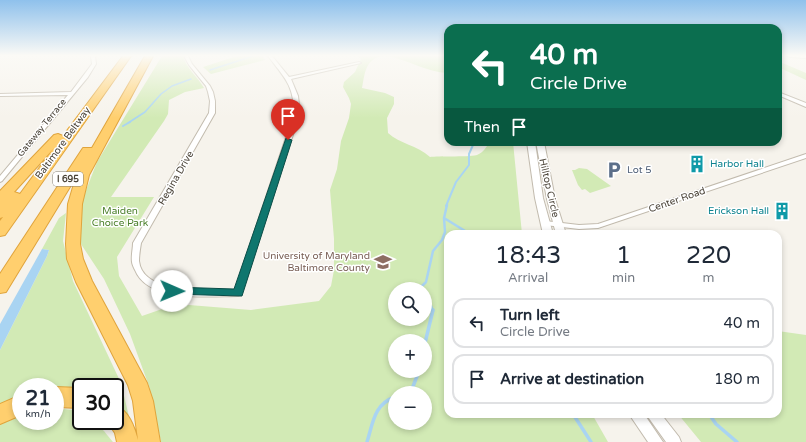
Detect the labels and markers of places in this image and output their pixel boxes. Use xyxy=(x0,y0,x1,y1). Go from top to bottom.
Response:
pin xyxy=(271,99,305,140)
building icon: Harbor Hall xyxy=(687,154,707,174)
place label: Harbor Hall xyxy=(710,158,764,170)
parking icon: Lot 5 xyxy=(604,160,624,180)
place label: Lot 5 xyxy=(627,164,652,176)
building icon: Erickson Hall xyxy=(772,201,792,221)
place label: Erickson Hall xyxy=(708,205,769,217)
place label: University of Maryland Baltimore County xyxy=(263,250,371,274)
school or university icon: University of Maryland Baltimore County xyxy=(373,252,393,272)

